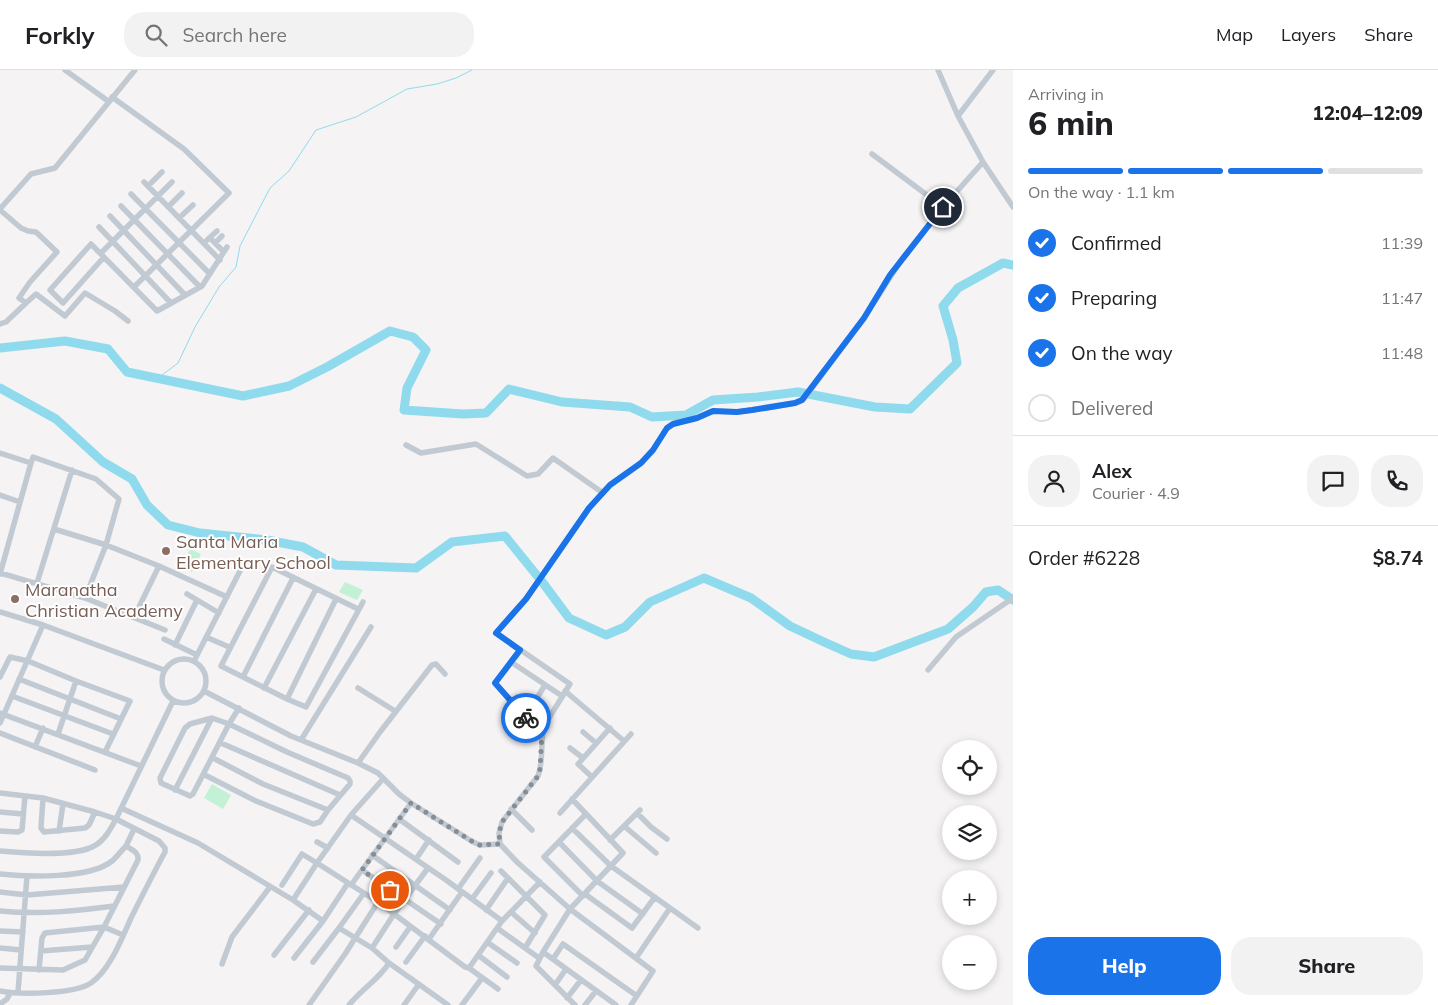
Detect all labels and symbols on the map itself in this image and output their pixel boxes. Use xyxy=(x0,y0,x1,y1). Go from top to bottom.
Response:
pin xyxy=(922,186,964,228)
place label: Santa Maria Elementary School xyxy=(176,530,331,574)
marker: Santa Maria Elementary School xyxy=(160,545,172,557)
place label: Maranatha Christian Academy xyxy=(25,578,183,622)
marker: Maranatha Christian Academy xyxy=(9,593,21,605)
courier xyxy=(501,693,551,743)
pin xyxy=(369,869,411,911)

